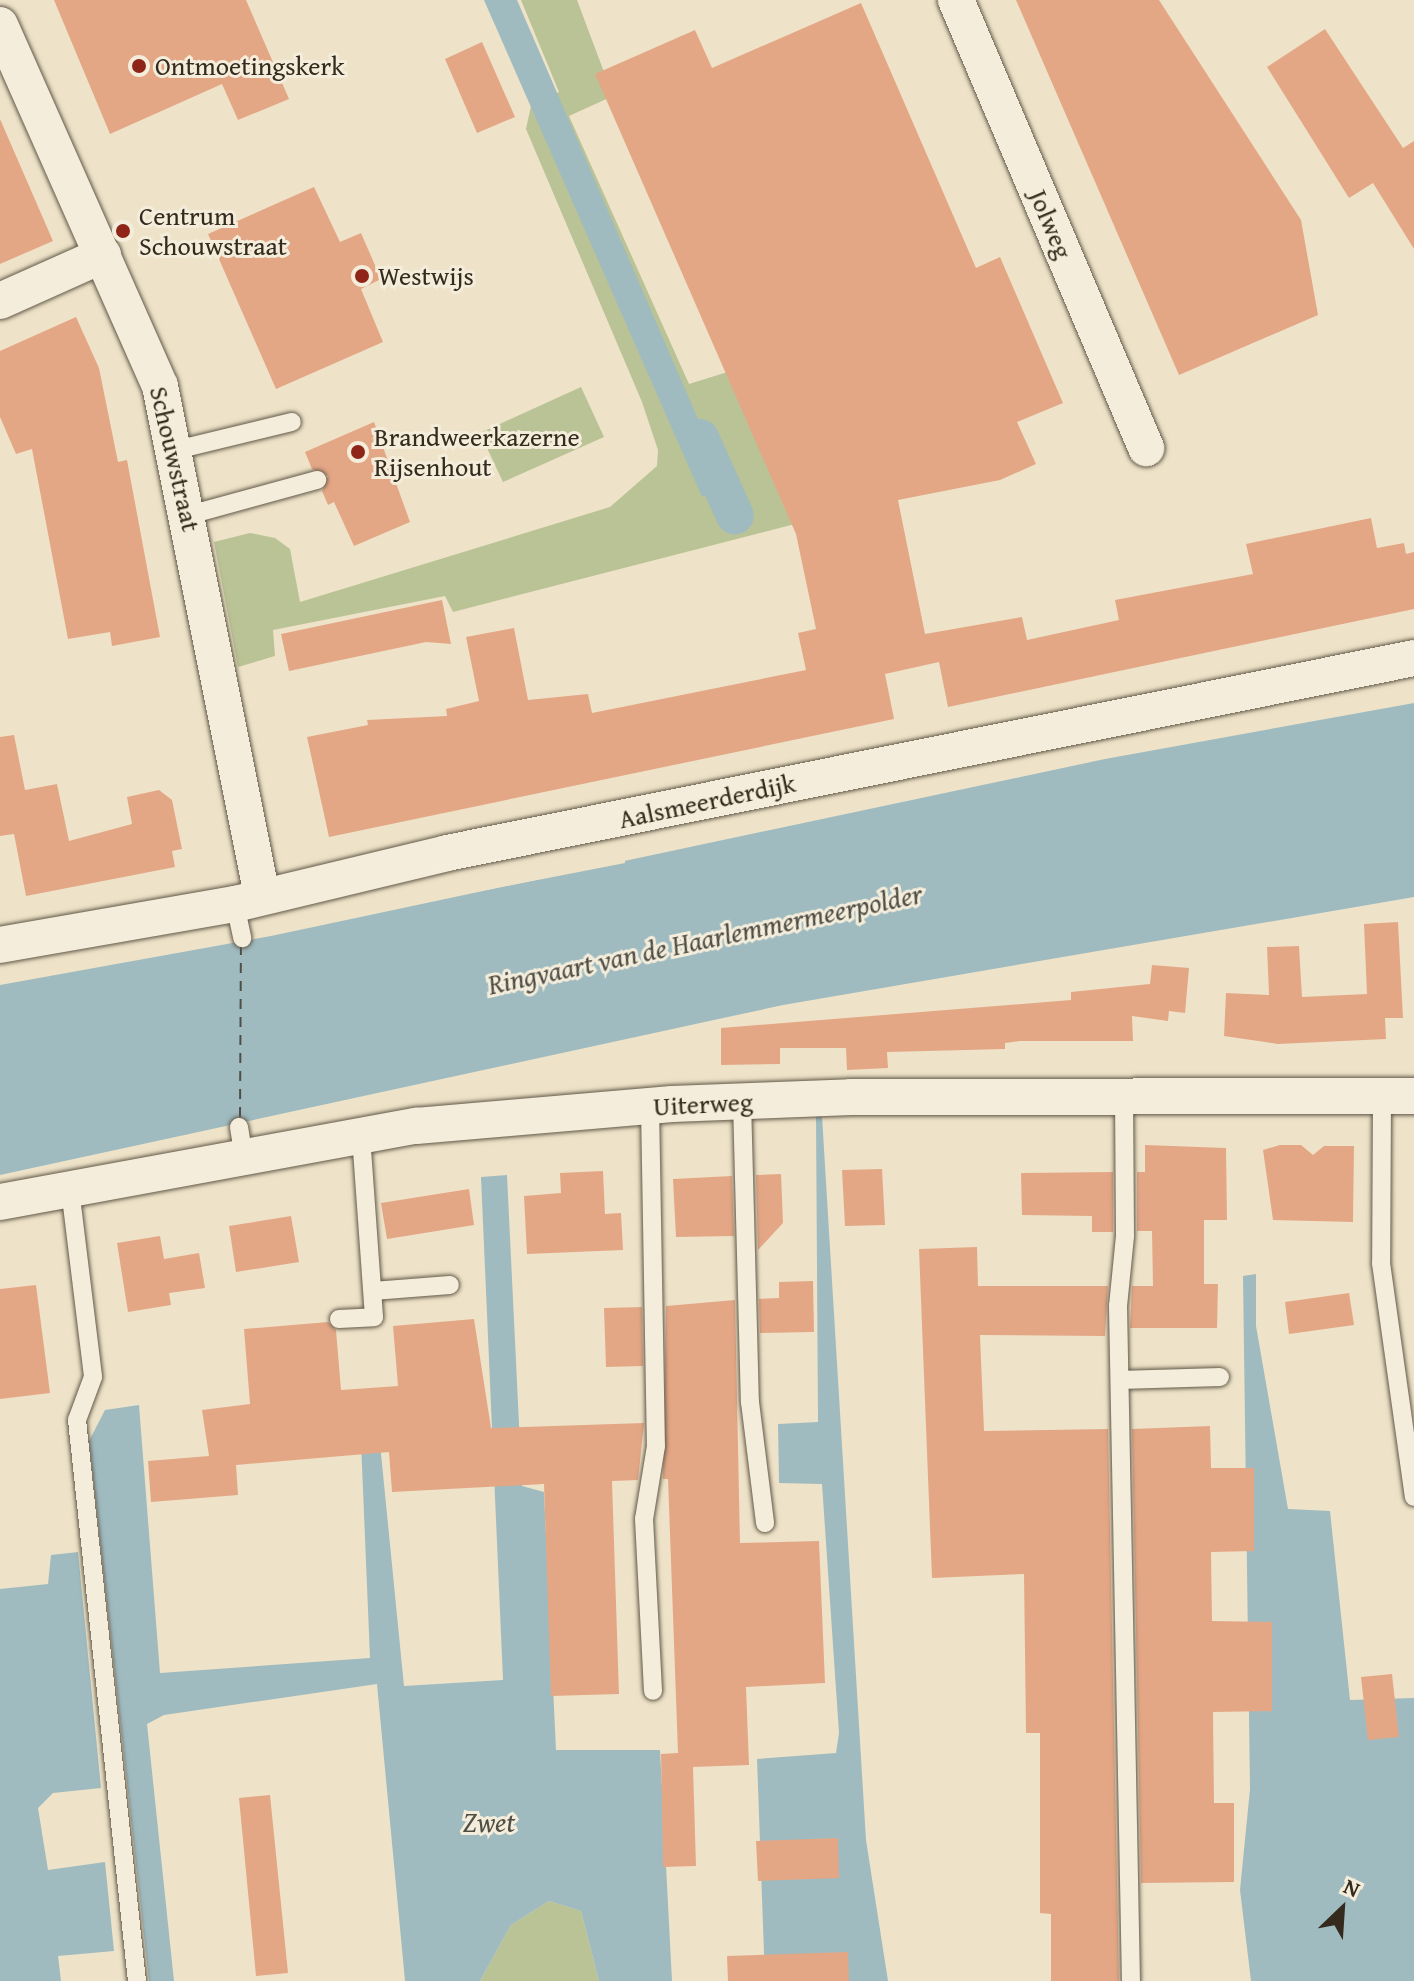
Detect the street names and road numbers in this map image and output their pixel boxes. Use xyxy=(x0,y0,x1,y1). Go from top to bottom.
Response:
street label: Jolweg xyxy=(1023,185,1079,263)
street label: Schouwstraat xyxy=(143,383,207,535)
street label: Aalsmeerderdijk xyxy=(616,767,798,835)
street label: Uiterweg xyxy=(652,1086,754,1122)

